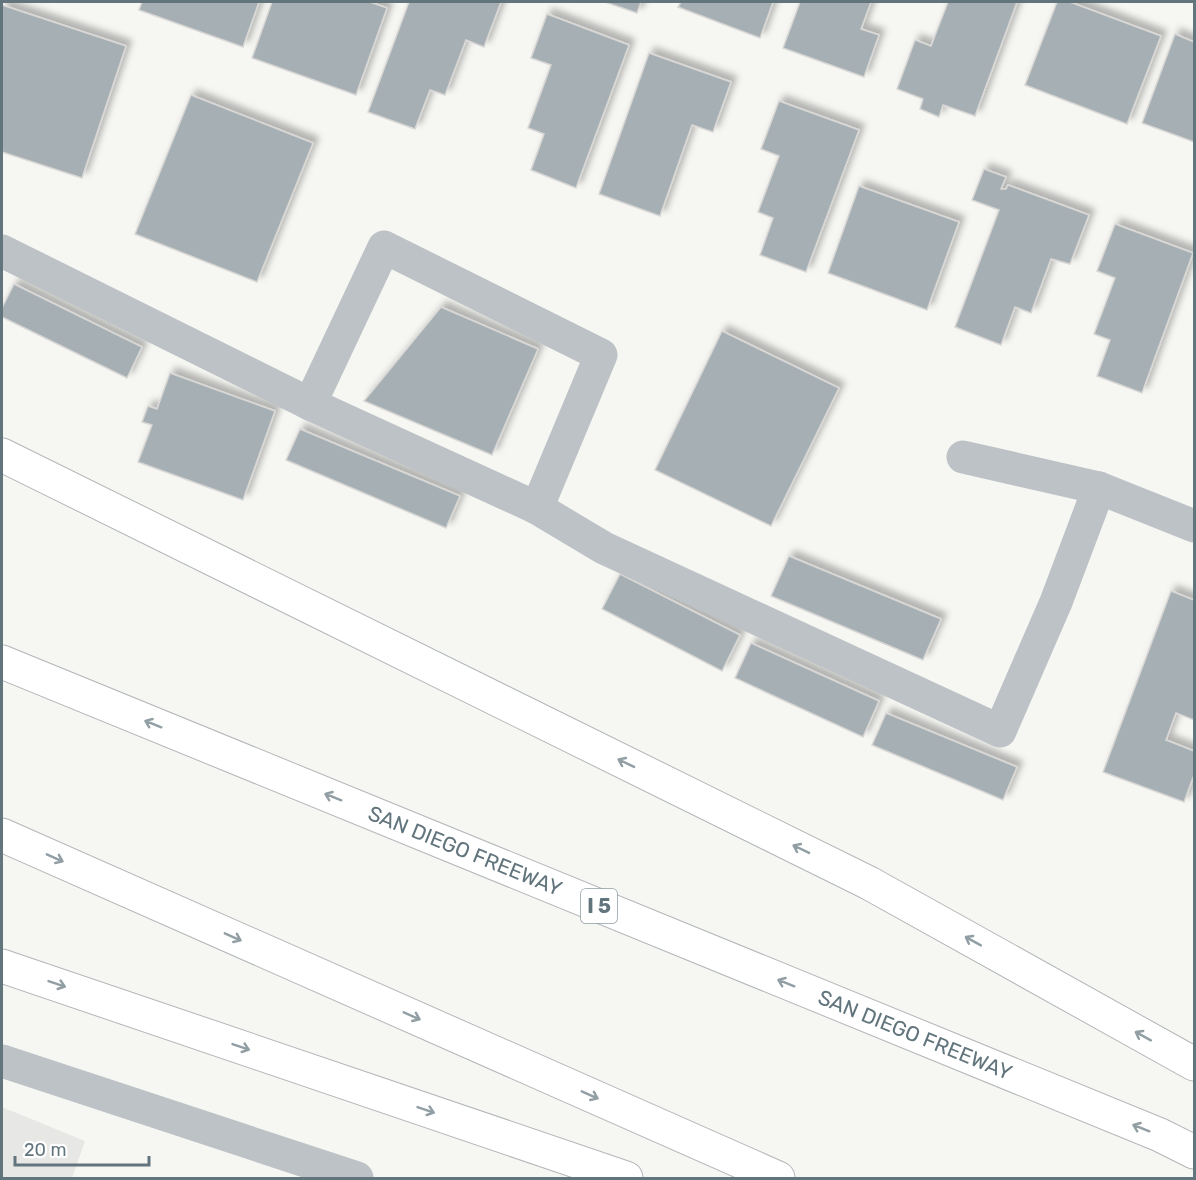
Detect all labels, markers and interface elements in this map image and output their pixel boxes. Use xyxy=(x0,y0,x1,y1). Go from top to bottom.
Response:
one-way arrow xyxy=(144,718,163,729)
one-way arrow xyxy=(618,757,635,769)
one-way arrow xyxy=(325,791,343,802)
street label: SAN DIEGO FREEWAY xyxy=(365,800,566,901)
one-way arrow xyxy=(792,843,810,855)
one-way arrow xyxy=(46,854,64,865)
road number: I 5 xyxy=(581,889,617,923)
one-way arrow xyxy=(224,932,242,943)
one-way arrow xyxy=(965,935,982,947)
one-way arrow xyxy=(777,976,796,987)
one-way arrow xyxy=(47,980,66,991)
street label: SAN DIEGO FREEWAY xyxy=(815,984,1016,1085)
one-way arrow xyxy=(402,1011,420,1022)
one-way arrow xyxy=(1135,1030,1153,1041)
one-way arrow xyxy=(232,1043,250,1054)
one-way arrow xyxy=(580,1090,599,1101)
one-way arrow xyxy=(416,1106,435,1117)
one-way arrow xyxy=(1133,1122,1151,1133)
scale bar xyxy=(15,1129,148,1167)
text: 20 m xyxy=(24,1139,66,1161)

